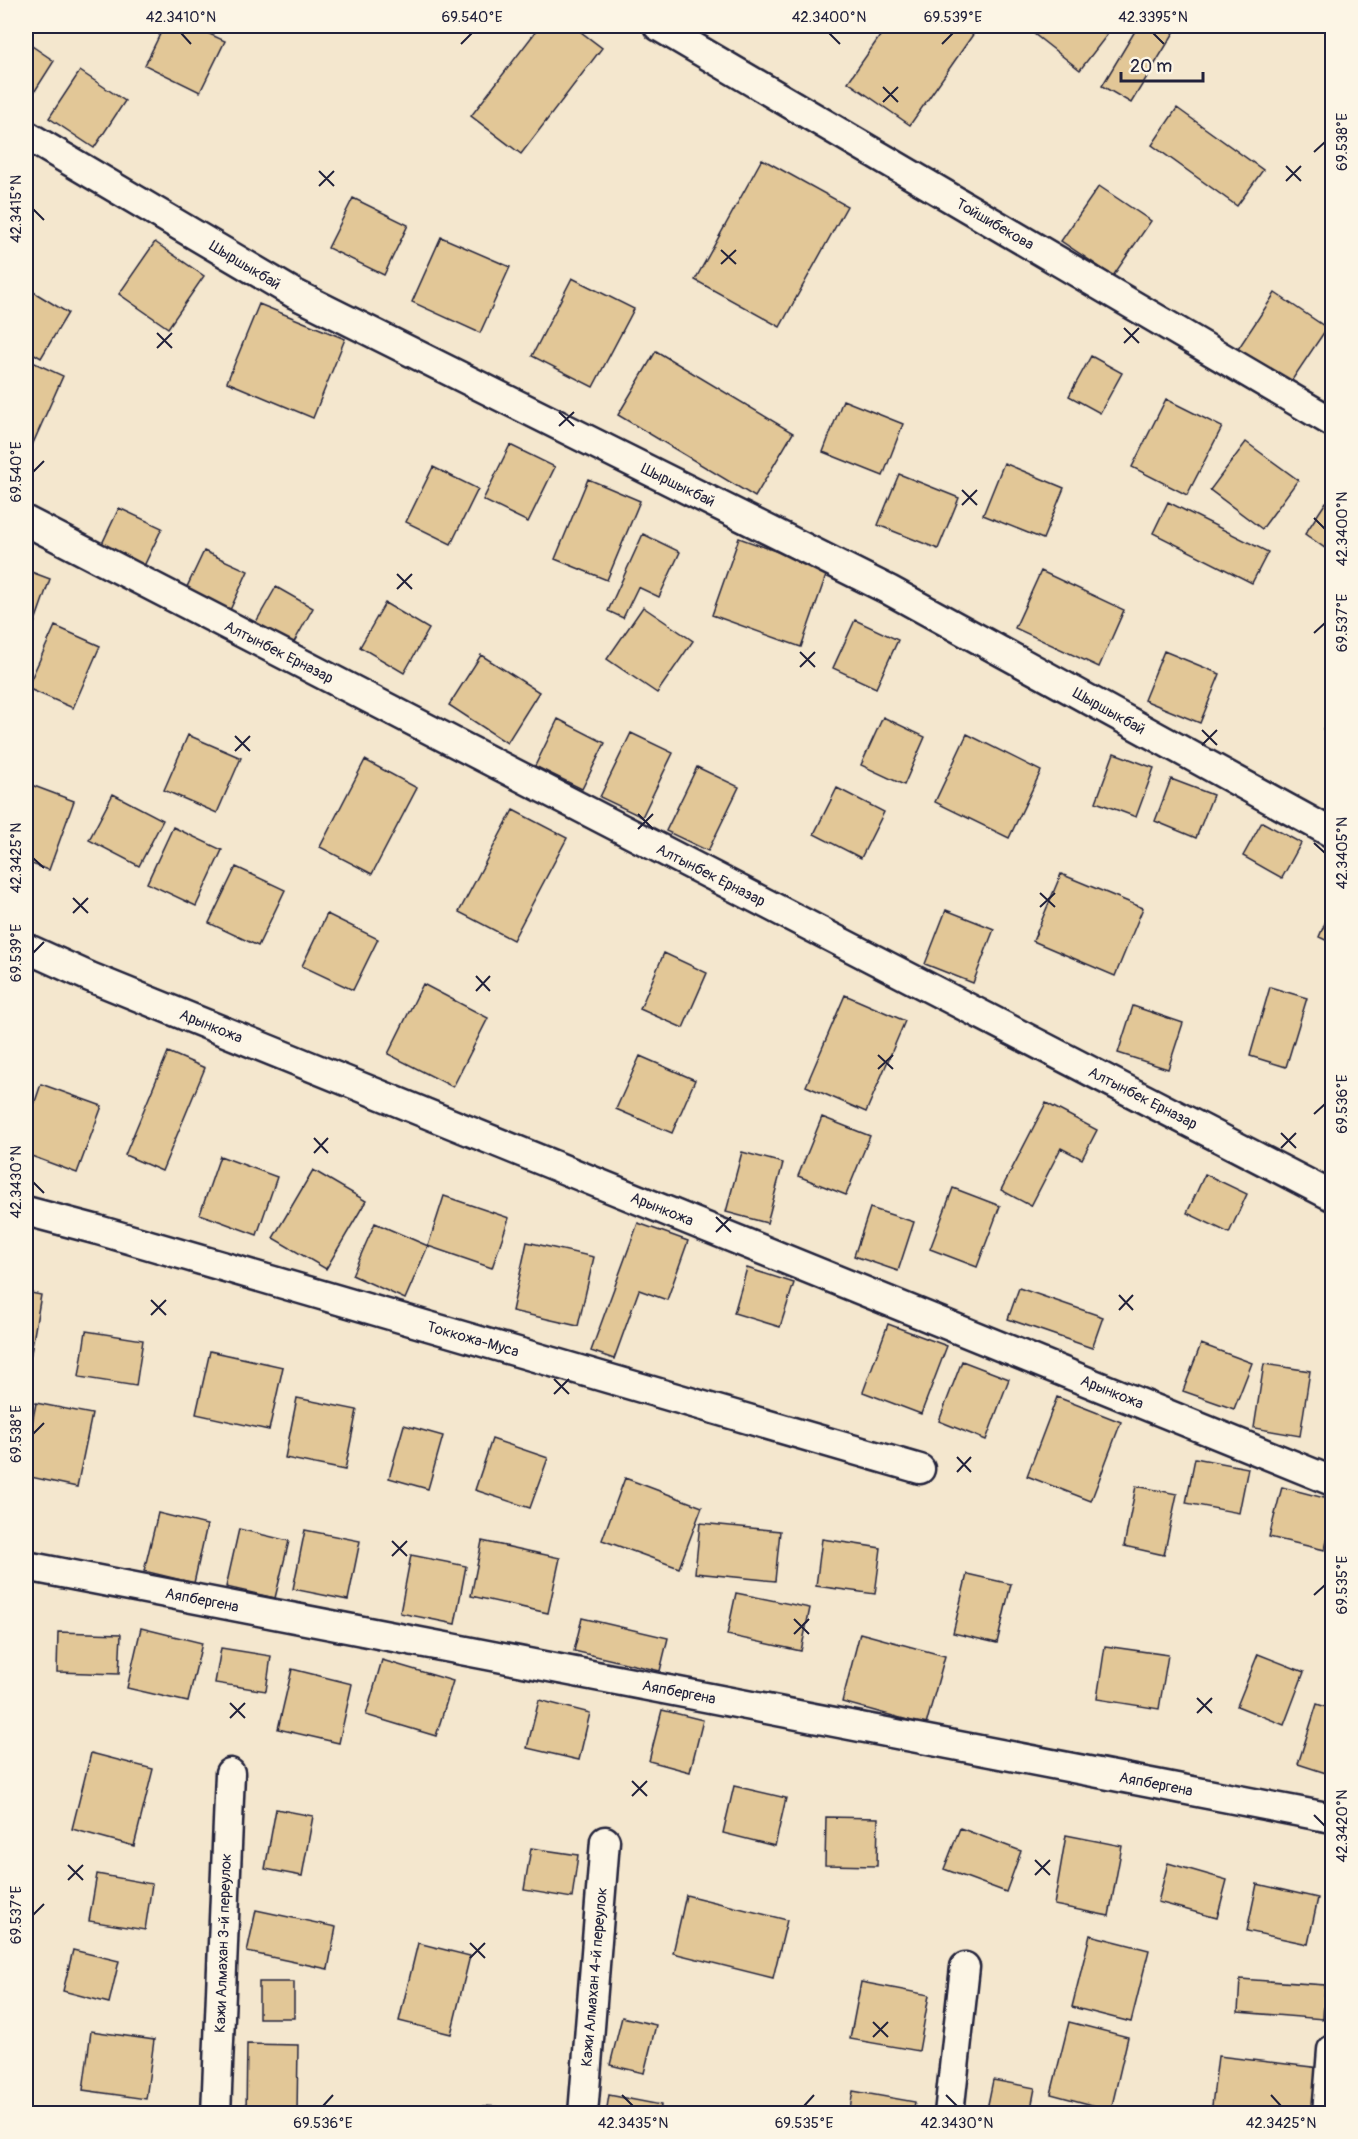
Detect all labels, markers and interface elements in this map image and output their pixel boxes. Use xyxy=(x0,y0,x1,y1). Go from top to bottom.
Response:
text: 42.3410°N xyxy=(146,8,216,27)
text: 69.540°E xyxy=(441,8,503,27)
text: 42.3400°N xyxy=(792,8,866,27)
text: 69.539°E xyxy=(924,8,982,27)
text: 42.3395°N xyxy=(1118,8,1188,27)
scale bar xyxy=(1121,45,1204,83)
text: 20 m xyxy=(1130,55,1172,78)
text: 69.538°E xyxy=(1333,113,1352,171)
text: 42.3415°N xyxy=(7,175,26,243)
street label: Тойшибекова xyxy=(952,194,1037,254)
street label: Шыршыкбай xyxy=(206,237,284,294)
text: 69.540°E xyxy=(7,441,26,503)
street label: Шыршыкбай xyxy=(638,459,718,511)
text: 42.3400°N xyxy=(1333,492,1352,566)
text: 69.537°E xyxy=(1333,594,1352,652)
street label: Алтынбек Ерназар xyxy=(221,617,337,688)
street label: Шыршыкбай xyxy=(1069,684,1148,739)
text: 42.3405°N xyxy=(1333,817,1352,889)
text: 42.3425°N xyxy=(7,823,26,893)
street label: Алтынбек Ерназар xyxy=(653,840,769,911)
text: 69.539°E xyxy=(7,924,26,982)
street label: Арынкожа xyxy=(177,1005,245,1048)
street label: Алтынбек Ерназар xyxy=(1085,1063,1201,1134)
text: 69.536°E xyxy=(1333,1074,1352,1134)
text: 42.3430°N xyxy=(7,1146,26,1218)
street label: Арынкожа xyxy=(628,1188,696,1231)
street label: Токкожа-Муса xyxy=(425,1317,521,1362)
street label: Арынкожа xyxy=(1078,1371,1146,1414)
text: 69.538°E xyxy=(7,1405,26,1463)
text: 69.535°E xyxy=(1333,1555,1352,1614)
street label: Аяпбергена xyxy=(164,1584,240,1617)
street label: Аяпбергена xyxy=(641,1676,717,1709)
street label: Аяпбергена xyxy=(1118,1768,1194,1801)
text: 42.3420°N xyxy=(1333,1790,1352,1862)
street label: Кажи Алмахан 3-й переулок xyxy=(211,1853,236,2033)
text: 69.537°E xyxy=(7,1886,26,1944)
street label: Кажи Алмахан 4-й переулок xyxy=(577,1886,612,2068)
text: 69.536°E xyxy=(293,2114,353,2133)
text: 42.3435°N xyxy=(598,2114,668,2133)
text: 69.535°E xyxy=(775,2114,834,2133)
text: 42.3430°N xyxy=(921,2114,993,2133)
text: 42.3425°N xyxy=(1246,2114,1316,2133)

